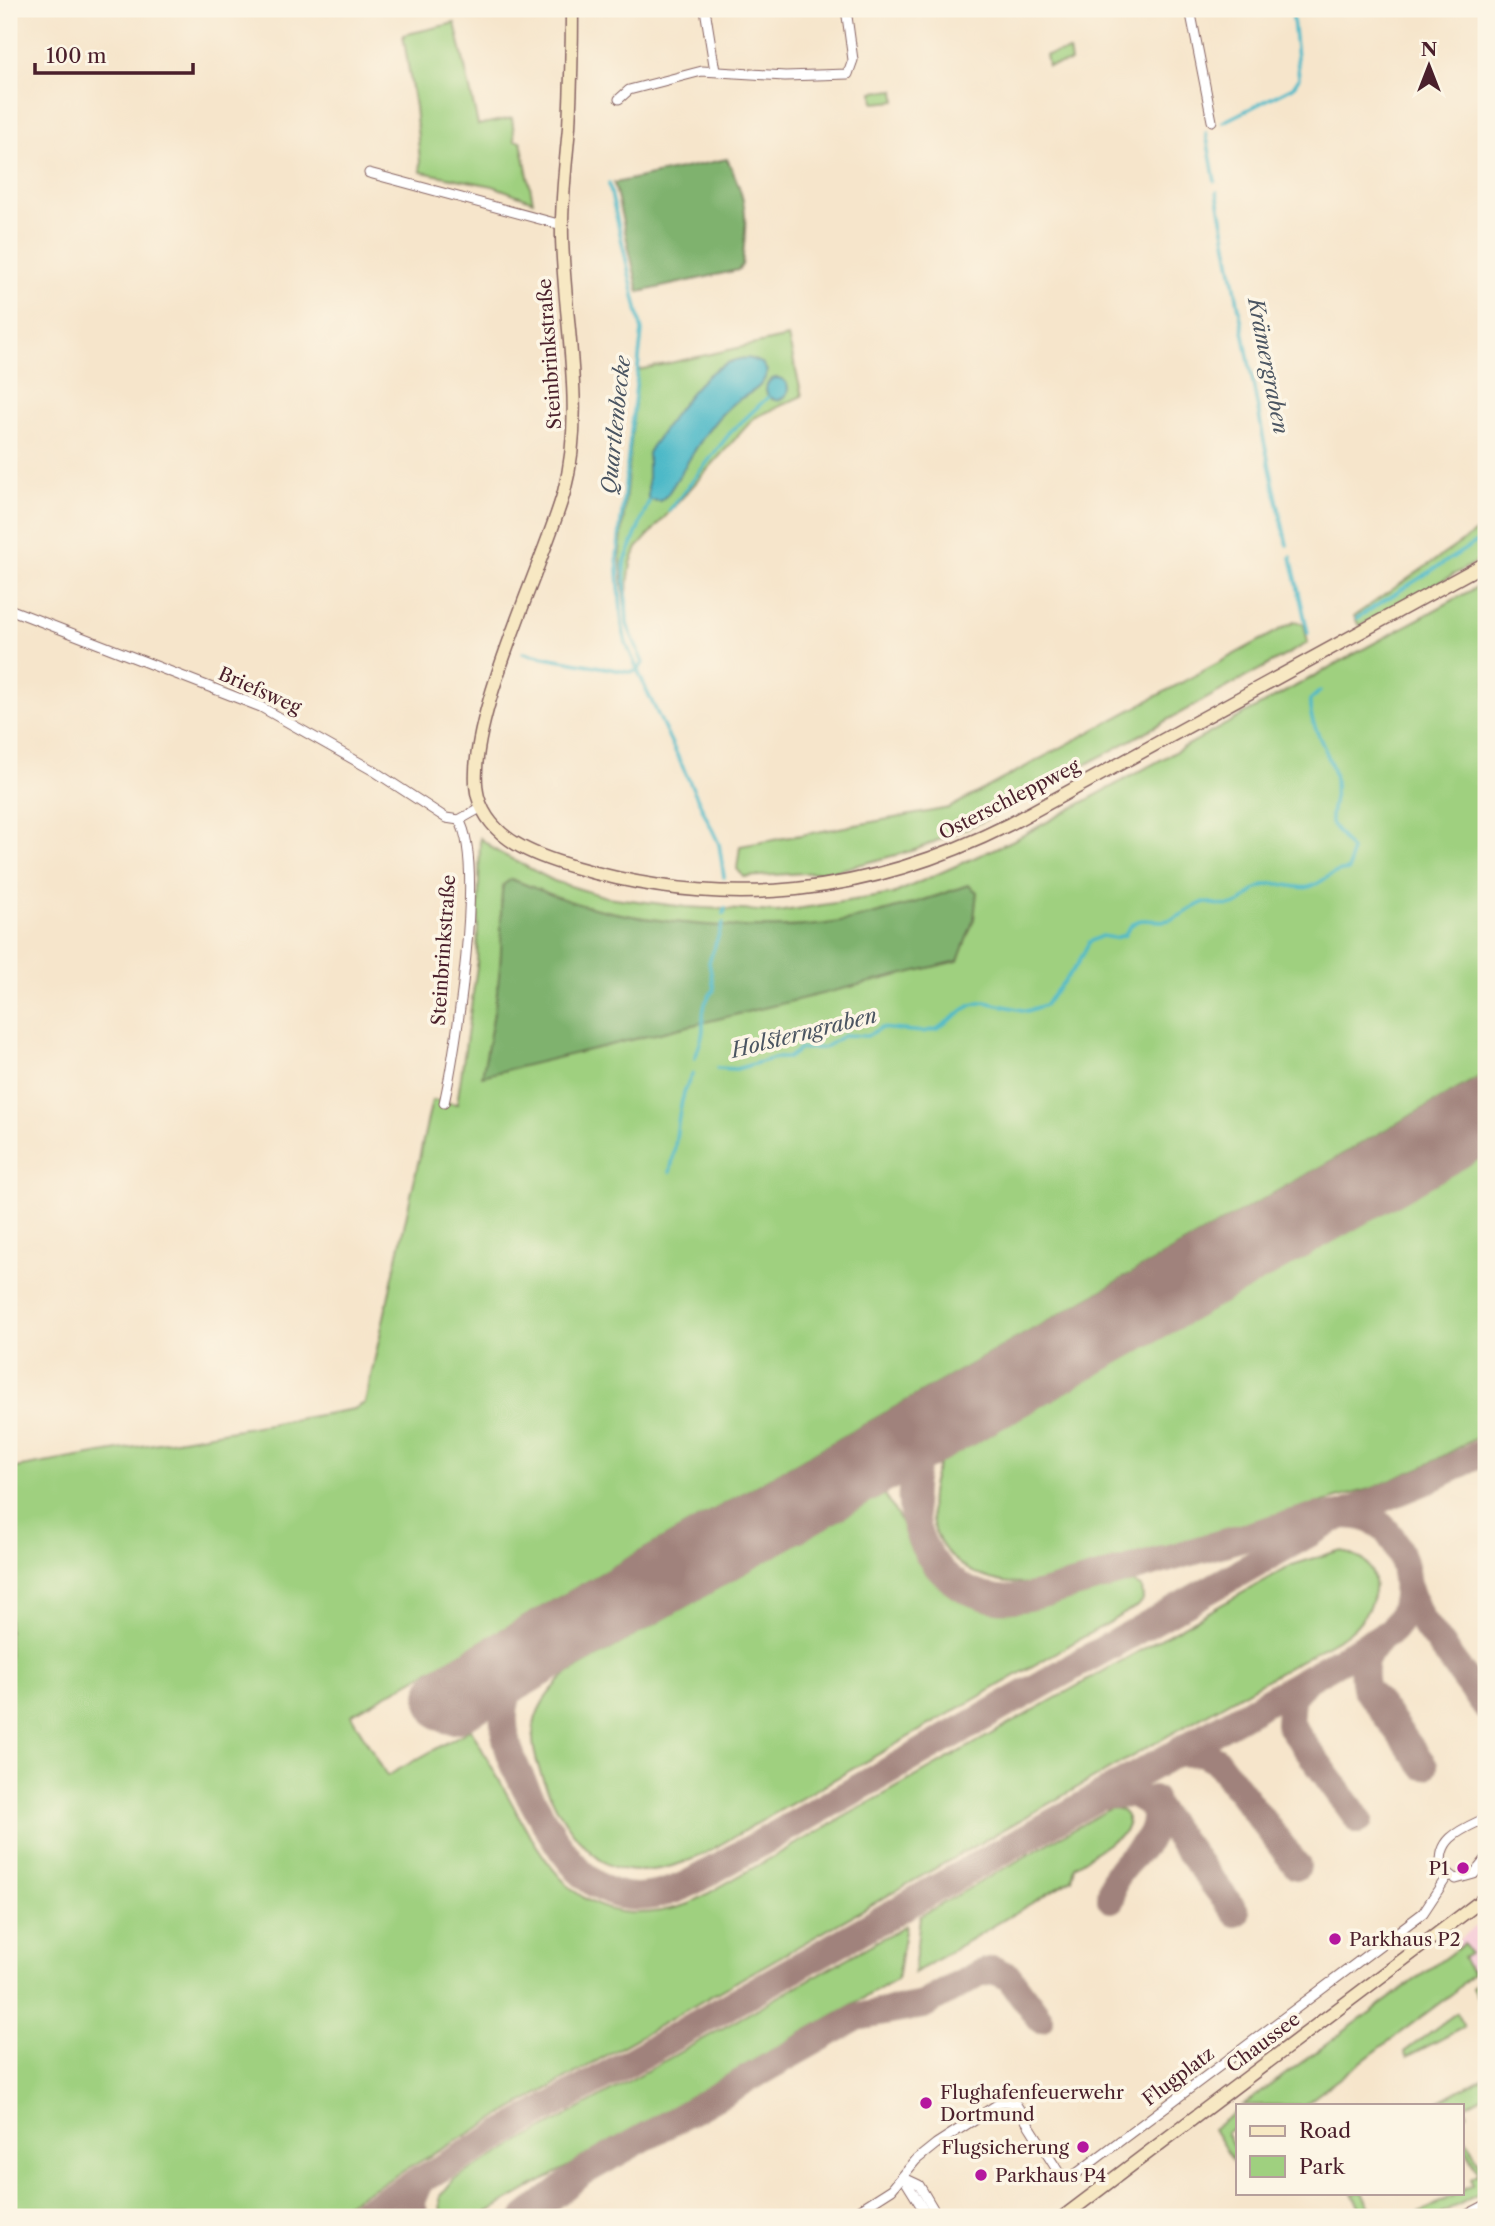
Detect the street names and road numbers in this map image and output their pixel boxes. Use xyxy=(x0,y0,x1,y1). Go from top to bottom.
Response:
street label: Steinbrinkstraße xyxy=(533,278,566,430)
street label: Briefsweg xyxy=(215,662,306,719)
street label: Osterschleppweg xyxy=(935,754,1084,845)
street label: Steinbrinkstraße xyxy=(427,874,460,1026)
street label: Chaussee xyxy=(1222,2007,1305,2077)
street label: Flugplatz xyxy=(1138,2042,1219,2111)

